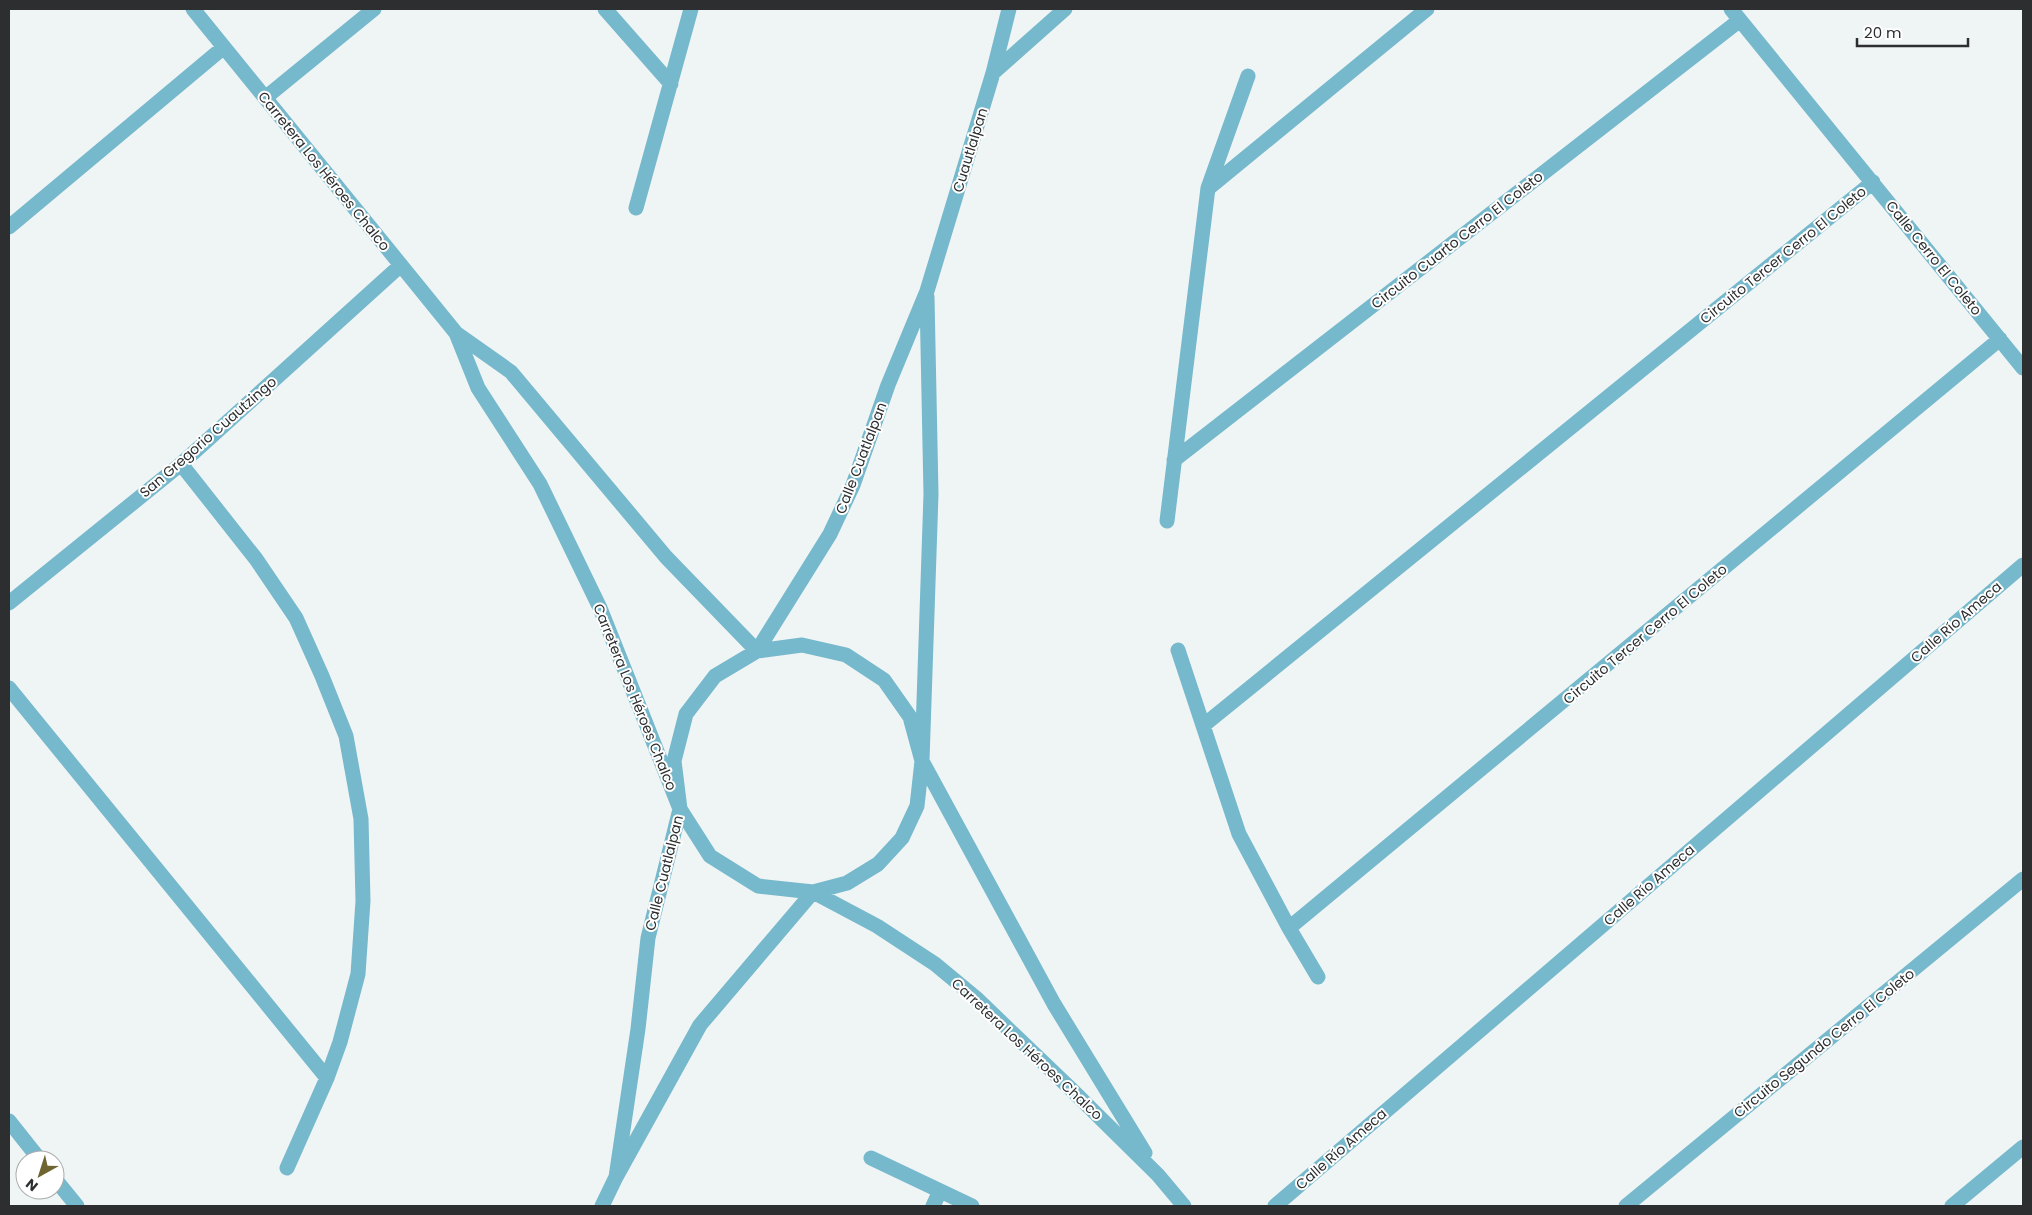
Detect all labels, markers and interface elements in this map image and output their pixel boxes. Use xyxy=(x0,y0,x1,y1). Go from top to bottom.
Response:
scale bar xyxy=(1857,15,1968,47)
text: 20 m xyxy=(1864,22,1902,43)
street label: Carretera Los Héroes Chalco xyxy=(253,87,395,255)
street label: Cuautlalpan xyxy=(948,105,992,195)
street label: Circuito Cuarto Cerro El Coleto xyxy=(1367,166,1547,314)
street label: Circuito Tercer Cerro El Coleto xyxy=(1696,182,1870,328)
street label: Calle Cerro El Coleto xyxy=(1881,196,1987,320)
street label: San Gregorio Cuautzingo xyxy=(135,372,281,502)
street label: Calle Cuatlalpan xyxy=(830,399,892,517)
street label: Circuito Tercer Cerro El Coleto xyxy=(1559,559,1731,709)
street label: Calle Río Ameca xyxy=(1906,577,2006,667)
street label: Carretera Los Héroes Chalco xyxy=(588,601,682,794)
street label: Calle Cuatlalpan xyxy=(640,813,688,933)
street label: Calle Río Ameca xyxy=(1599,840,1699,930)
street label: Circuito Segundo Cerro El Coleto xyxy=(1729,964,1919,1122)
street label: Carretera Los Héroes Chalco xyxy=(947,973,1107,1125)
street label: Calle Río Ameca xyxy=(1291,1104,1391,1194)
north arrow xyxy=(15,1150,65,1200)
text: N xyxy=(21,1174,42,1196)

